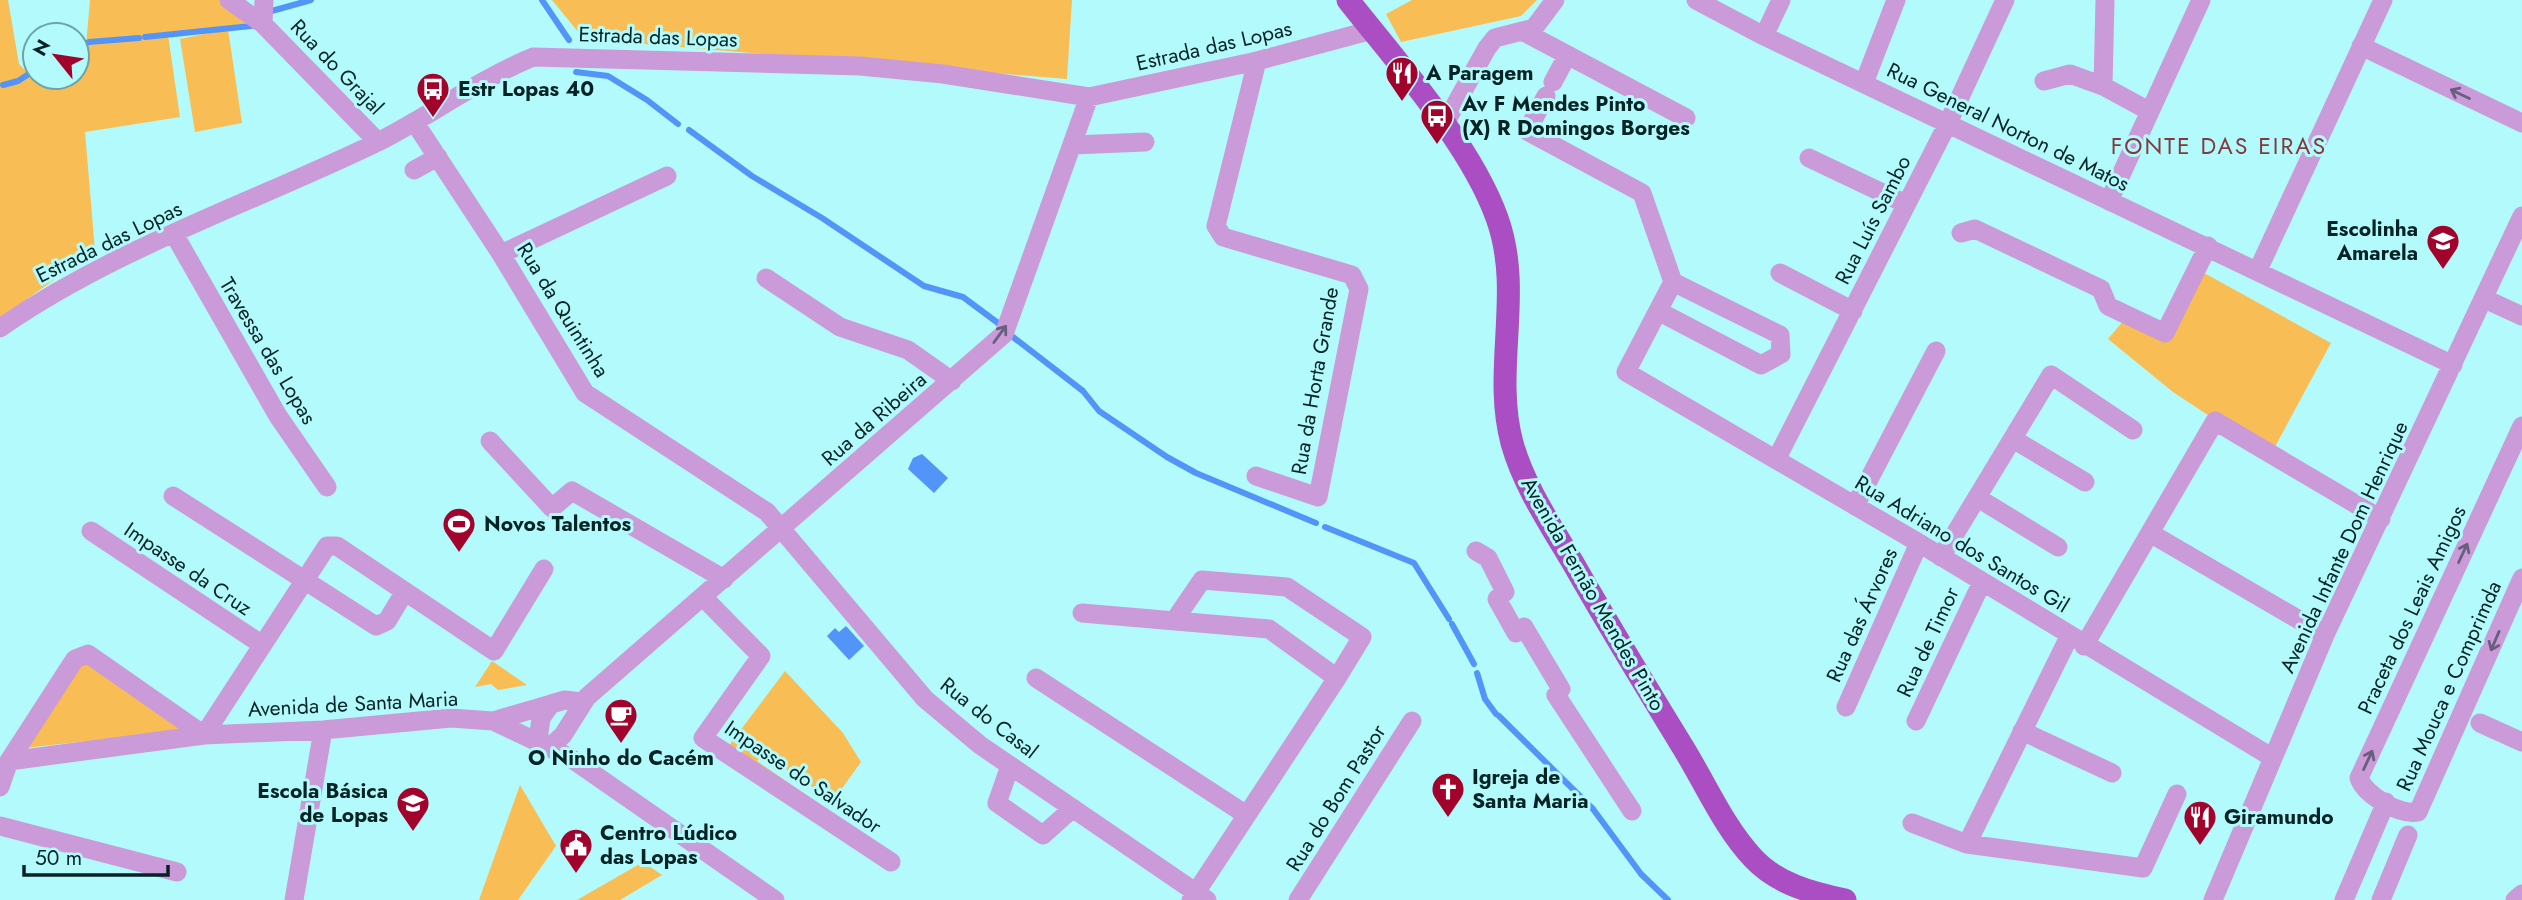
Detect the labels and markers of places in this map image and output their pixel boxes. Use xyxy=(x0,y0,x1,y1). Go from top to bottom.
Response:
restaurant icon: A Paragem xyxy=(1383,54,1421,103)
place label: A Paragem xyxy=(1425,58,1534,88)
bus stop icon: Estr Lopas 40 xyxy=(414,70,452,119)
place label: Estr Lopas 40 xyxy=(458,74,594,104)
place label: Av F Mendes Pinto (X) R Domingos Borges xyxy=(1461,89,1690,143)
bus stop icon: Av F Mendes Pinto (X) R Domingos Borges xyxy=(1418,97,1456,146)
place label: Escolinha Amarela xyxy=(2326,214,2418,268)
school or university icon: Escolinha Amarela xyxy=(2424,222,2462,271)
sports icon: Novos Talentos xyxy=(440,505,478,554)
place label: Novos Talentos xyxy=(484,509,632,539)
cafe icon: O Ninho do Cacém xyxy=(602,696,640,745)
place label: O Ninho do Cacém xyxy=(528,743,714,773)
place label: Igreja de Santa Maria xyxy=(1472,762,1589,816)
church icon: Igreja de Santa Maria xyxy=(1429,770,1467,819)
place label: Escola Básica de Lopas xyxy=(257,776,388,830)
school or university icon: Escola Básica de Lopas xyxy=(394,784,432,833)
restaurant icon: Giramundo xyxy=(2181,798,2219,847)
place label: Giramundo xyxy=(2224,802,2334,832)
place label: Centro Lúdico das Lopas xyxy=(600,818,737,872)
public building icon: Centro Lúdico das Lopas xyxy=(557,826,595,875)

